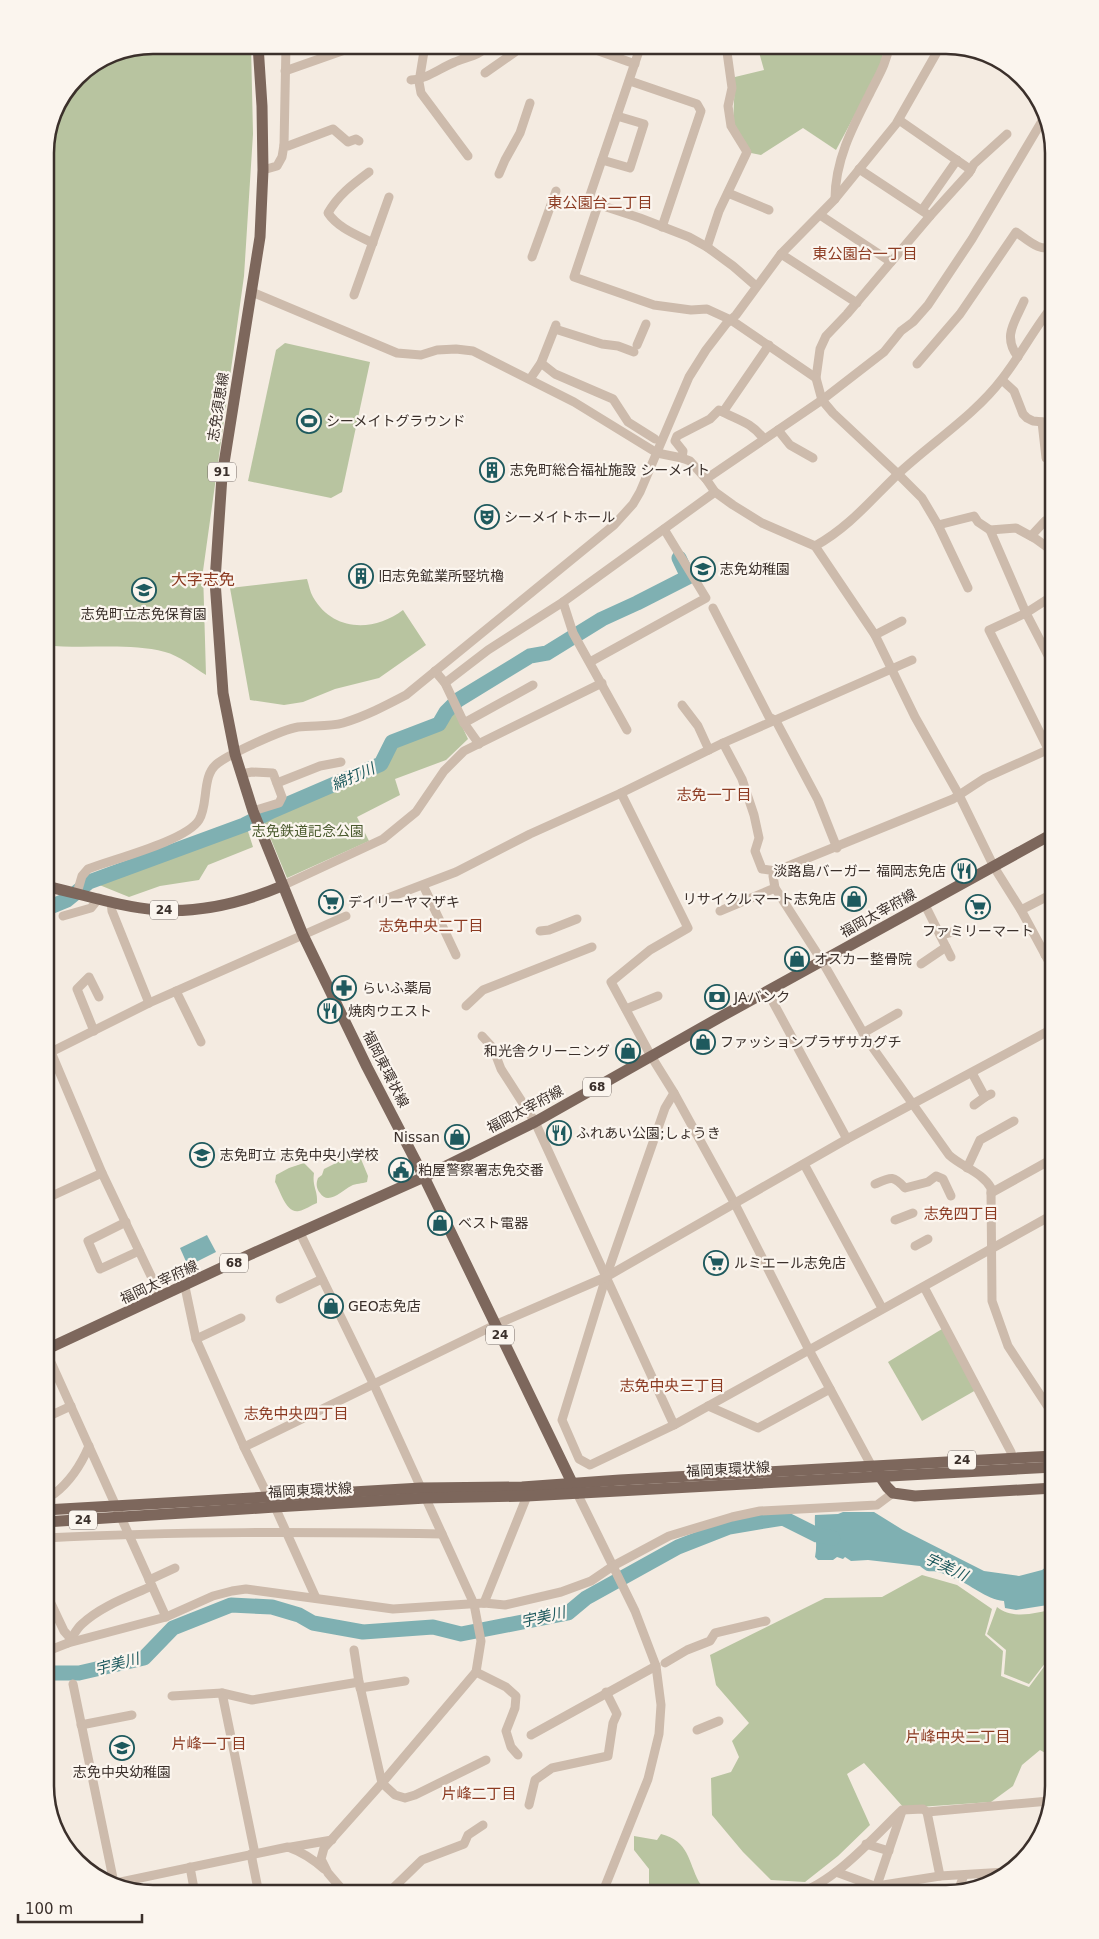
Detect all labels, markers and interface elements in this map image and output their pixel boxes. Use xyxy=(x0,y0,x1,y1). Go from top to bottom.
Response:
district label: 東公園台二丁目 xyxy=(547,194,653,212)
district label: 東公園台一丁目 xyxy=(812,245,918,263)
street label: 志免須恵線 xyxy=(205,371,231,443)
sports icon: シーメイトグラウンド xyxy=(296,408,322,434)
place label: シーメイトグラウンド xyxy=(326,413,465,429)
building icon: 志免町総合福祉施設 シーメイト xyxy=(479,457,505,483)
road number: 91 xyxy=(208,462,236,482)
place label: 志免町総合福祉施設 シーメイト xyxy=(510,462,710,478)
theatre icon: シーメイトホール xyxy=(474,504,500,530)
place label: シーメイトホール xyxy=(504,509,615,525)
school or university icon: 志免幼稚園 xyxy=(690,556,716,582)
place label: 志免幼稚園 xyxy=(720,561,790,577)
building icon: 旧志免鉱業所竪坑櫓 xyxy=(348,563,374,589)
place label: 旧志免鉱業所竪坑櫓 xyxy=(378,568,504,584)
district label: 大字志免 xyxy=(171,570,235,589)
school or university icon: 志免町立志免保育園 xyxy=(131,577,157,603)
place label: 志免町立志免保育園 xyxy=(81,606,207,622)
water label: 綿打川 xyxy=(329,759,379,794)
district label: 志免一丁目 xyxy=(676,786,752,804)
park label: 志免鉄道記念公園 xyxy=(252,823,364,839)
restaurant icon: 淡路島バーガー 福岡志免店 xyxy=(951,858,977,884)
place label: 淡路島バーガー 福岡志免店 xyxy=(774,863,946,879)
street label: 福岡太宰府線 xyxy=(837,886,919,940)
shop icon: リサイクルマート志免店 xyxy=(841,886,867,912)
supermarket icon: デイリーヤマザキ xyxy=(318,889,344,915)
place label: リサイクルマート志免店 xyxy=(683,891,836,907)
place label: デイリーヤマザキ xyxy=(348,894,460,910)
supermarket icon: ファミリーマート xyxy=(965,894,991,920)
road number: 24 xyxy=(150,900,178,920)
district label: 志免中央二丁目 xyxy=(378,917,484,935)
place label: ファミリーマート xyxy=(922,923,1034,939)
shop icon: オスカー整骨院 xyxy=(784,946,810,972)
place label: オスカー整骨院 xyxy=(814,951,912,967)
pharmacy icon: らいふ薬局 xyxy=(331,975,357,1001)
place label: らいふ薬局 xyxy=(362,980,432,996)
bank icon: JAバンク xyxy=(704,984,730,1010)
place label: JAバンク xyxy=(733,989,790,1005)
restaurant icon: 焼肉ウエスト xyxy=(317,998,343,1024)
place label: 焼肉ウエスト xyxy=(348,1003,432,1019)
street label: 福岡東環状線 xyxy=(360,1028,412,1110)
shop icon: ファッションプラザサカグチ xyxy=(690,1029,716,1055)
place label: ファッションプラザサカグチ xyxy=(720,1034,902,1050)
shop icon: 和光舎クリーニング xyxy=(615,1038,641,1064)
place label: 和光舎クリーニング xyxy=(484,1043,610,1059)
road number: 68 xyxy=(583,1078,611,1096)
street label: 福岡太宰府線 xyxy=(484,1082,566,1136)
restaurant icon: ふれあい公園;しょうき xyxy=(546,1120,572,1146)
shop icon: Nissan xyxy=(444,1124,470,1150)
place label: ふれあい公園;しょうき xyxy=(576,1125,721,1141)
place label: Nissan xyxy=(394,1129,440,1145)
school or university icon: 志免町立 志免中央小学校 xyxy=(189,1142,215,1168)
place label: 志免町立 志免中央小学校 xyxy=(220,1147,378,1163)
public building icon: 粕屋警察署志免交番 xyxy=(388,1157,414,1183)
place label: 粕屋警察署志免交番 xyxy=(418,1162,544,1178)
district label: 志免四丁目 xyxy=(923,1205,999,1223)
shop icon: ベスト電器 xyxy=(427,1210,453,1236)
place label: ベスト電器 xyxy=(458,1215,528,1231)
supermarket icon: ルミエール志免店 xyxy=(703,1250,729,1276)
road number: 68 xyxy=(220,1254,248,1272)
place label: ルミエール志免店 xyxy=(734,1255,846,1271)
street label: 福岡太宰府線 xyxy=(118,1257,200,1307)
shop icon: GEO志免店 xyxy=(318,1293,344,1319)
place label: GEO志免店 xyxy=(348,1298,421,1314)
road number: 24 xyxy=(486,1326,514,1344)
district label: 志免中央三丁目 xyxy=(619,1377,725,1395)
district label: 志免中央四丁目 xyxy=(243,1405,349,1423)
road number: 24 xyxy=(948,1450,976,1470)
street label: 福岡東環状線 xyxy=(686,1459,770,1479)
street label: 福岡東環状線 xyxy=(268,1480,352,1500)
road number: 24 xyxy=(69,1510,97,1530)
water label: 宇美川 xyxy=(922,1549,972,1586)
water label: 宇美川 xyxy=(519,1603,569,1631)
water label: 宇美川 xyxy=(93,1649,143,1679)
district label: 片峰中央二丁目 xyxy=(905,1728,1011,1746)
school or university icon: 志免中央幼稚園 xyxy=(109,1735,135,1761)
district label: 片峰一丁目 xyxy=(171,1735,247,1753)
place label: 志免中央幼稚園 xyxy=(73,1764,171,1780)
district label: 片峰二丁目 xyxy=(441,1785,517,1803)
scale bar xyxy=(18,1892,141,1924)
text: 100 m xyxy=(25,1900,73,1918)

